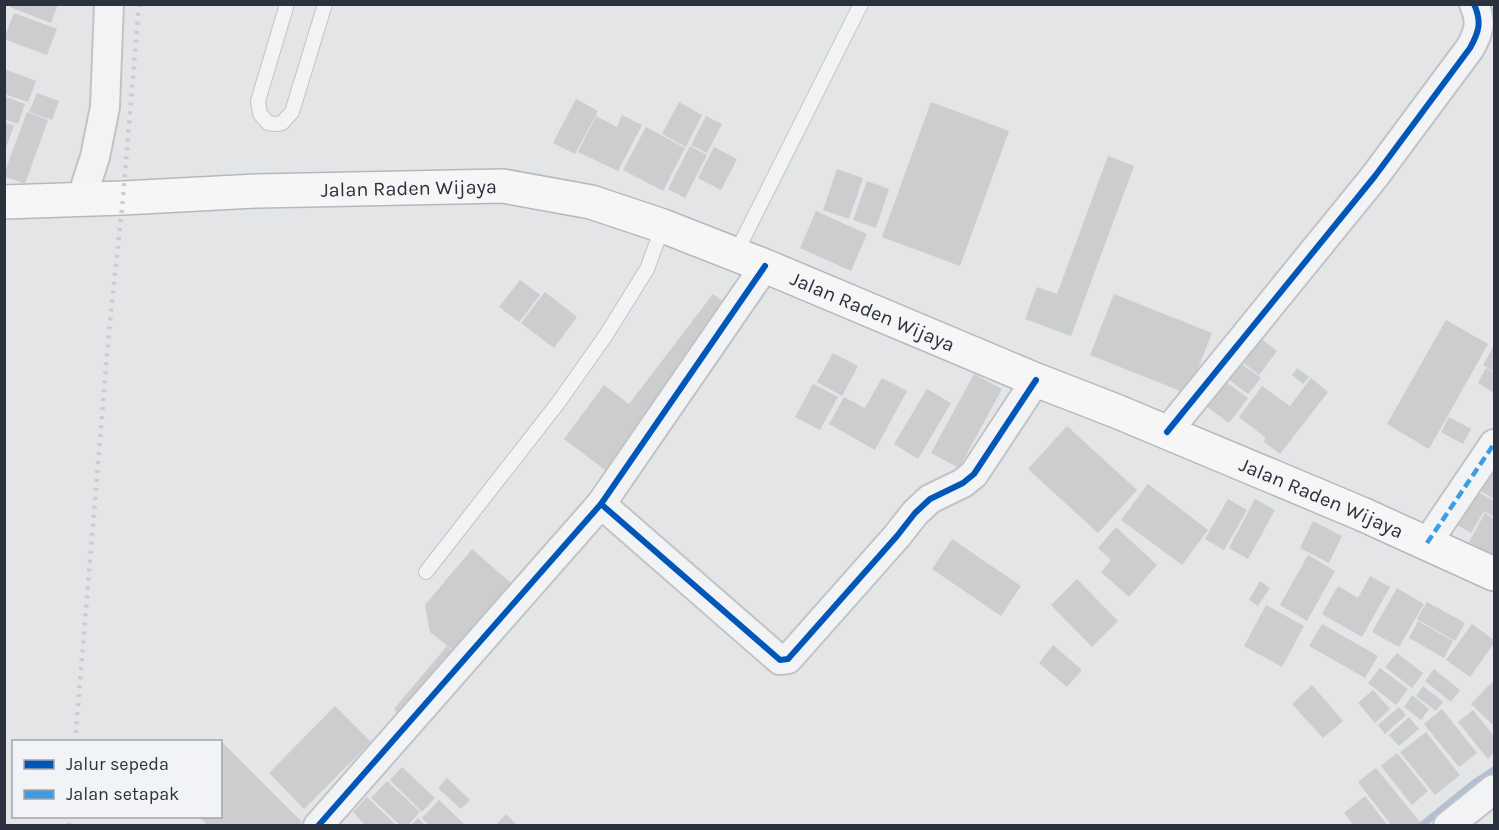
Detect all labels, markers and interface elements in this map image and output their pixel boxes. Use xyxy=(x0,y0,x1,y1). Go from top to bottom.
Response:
street label: Jalan Raden Wijaya xyxy=(320,175,497,202)
street label: Jalan Raden Wijaya xyxy=(787,267,958,357)
street label: Jalan Raden Wijaya xyxy=(1236,453,1407,543)
legend xyxy=(12,740,222,818)
text: Jalur sepeda xyxy=(66,753,169,775)
text: Jalan setapak xyxy=(66,783,179,805)

